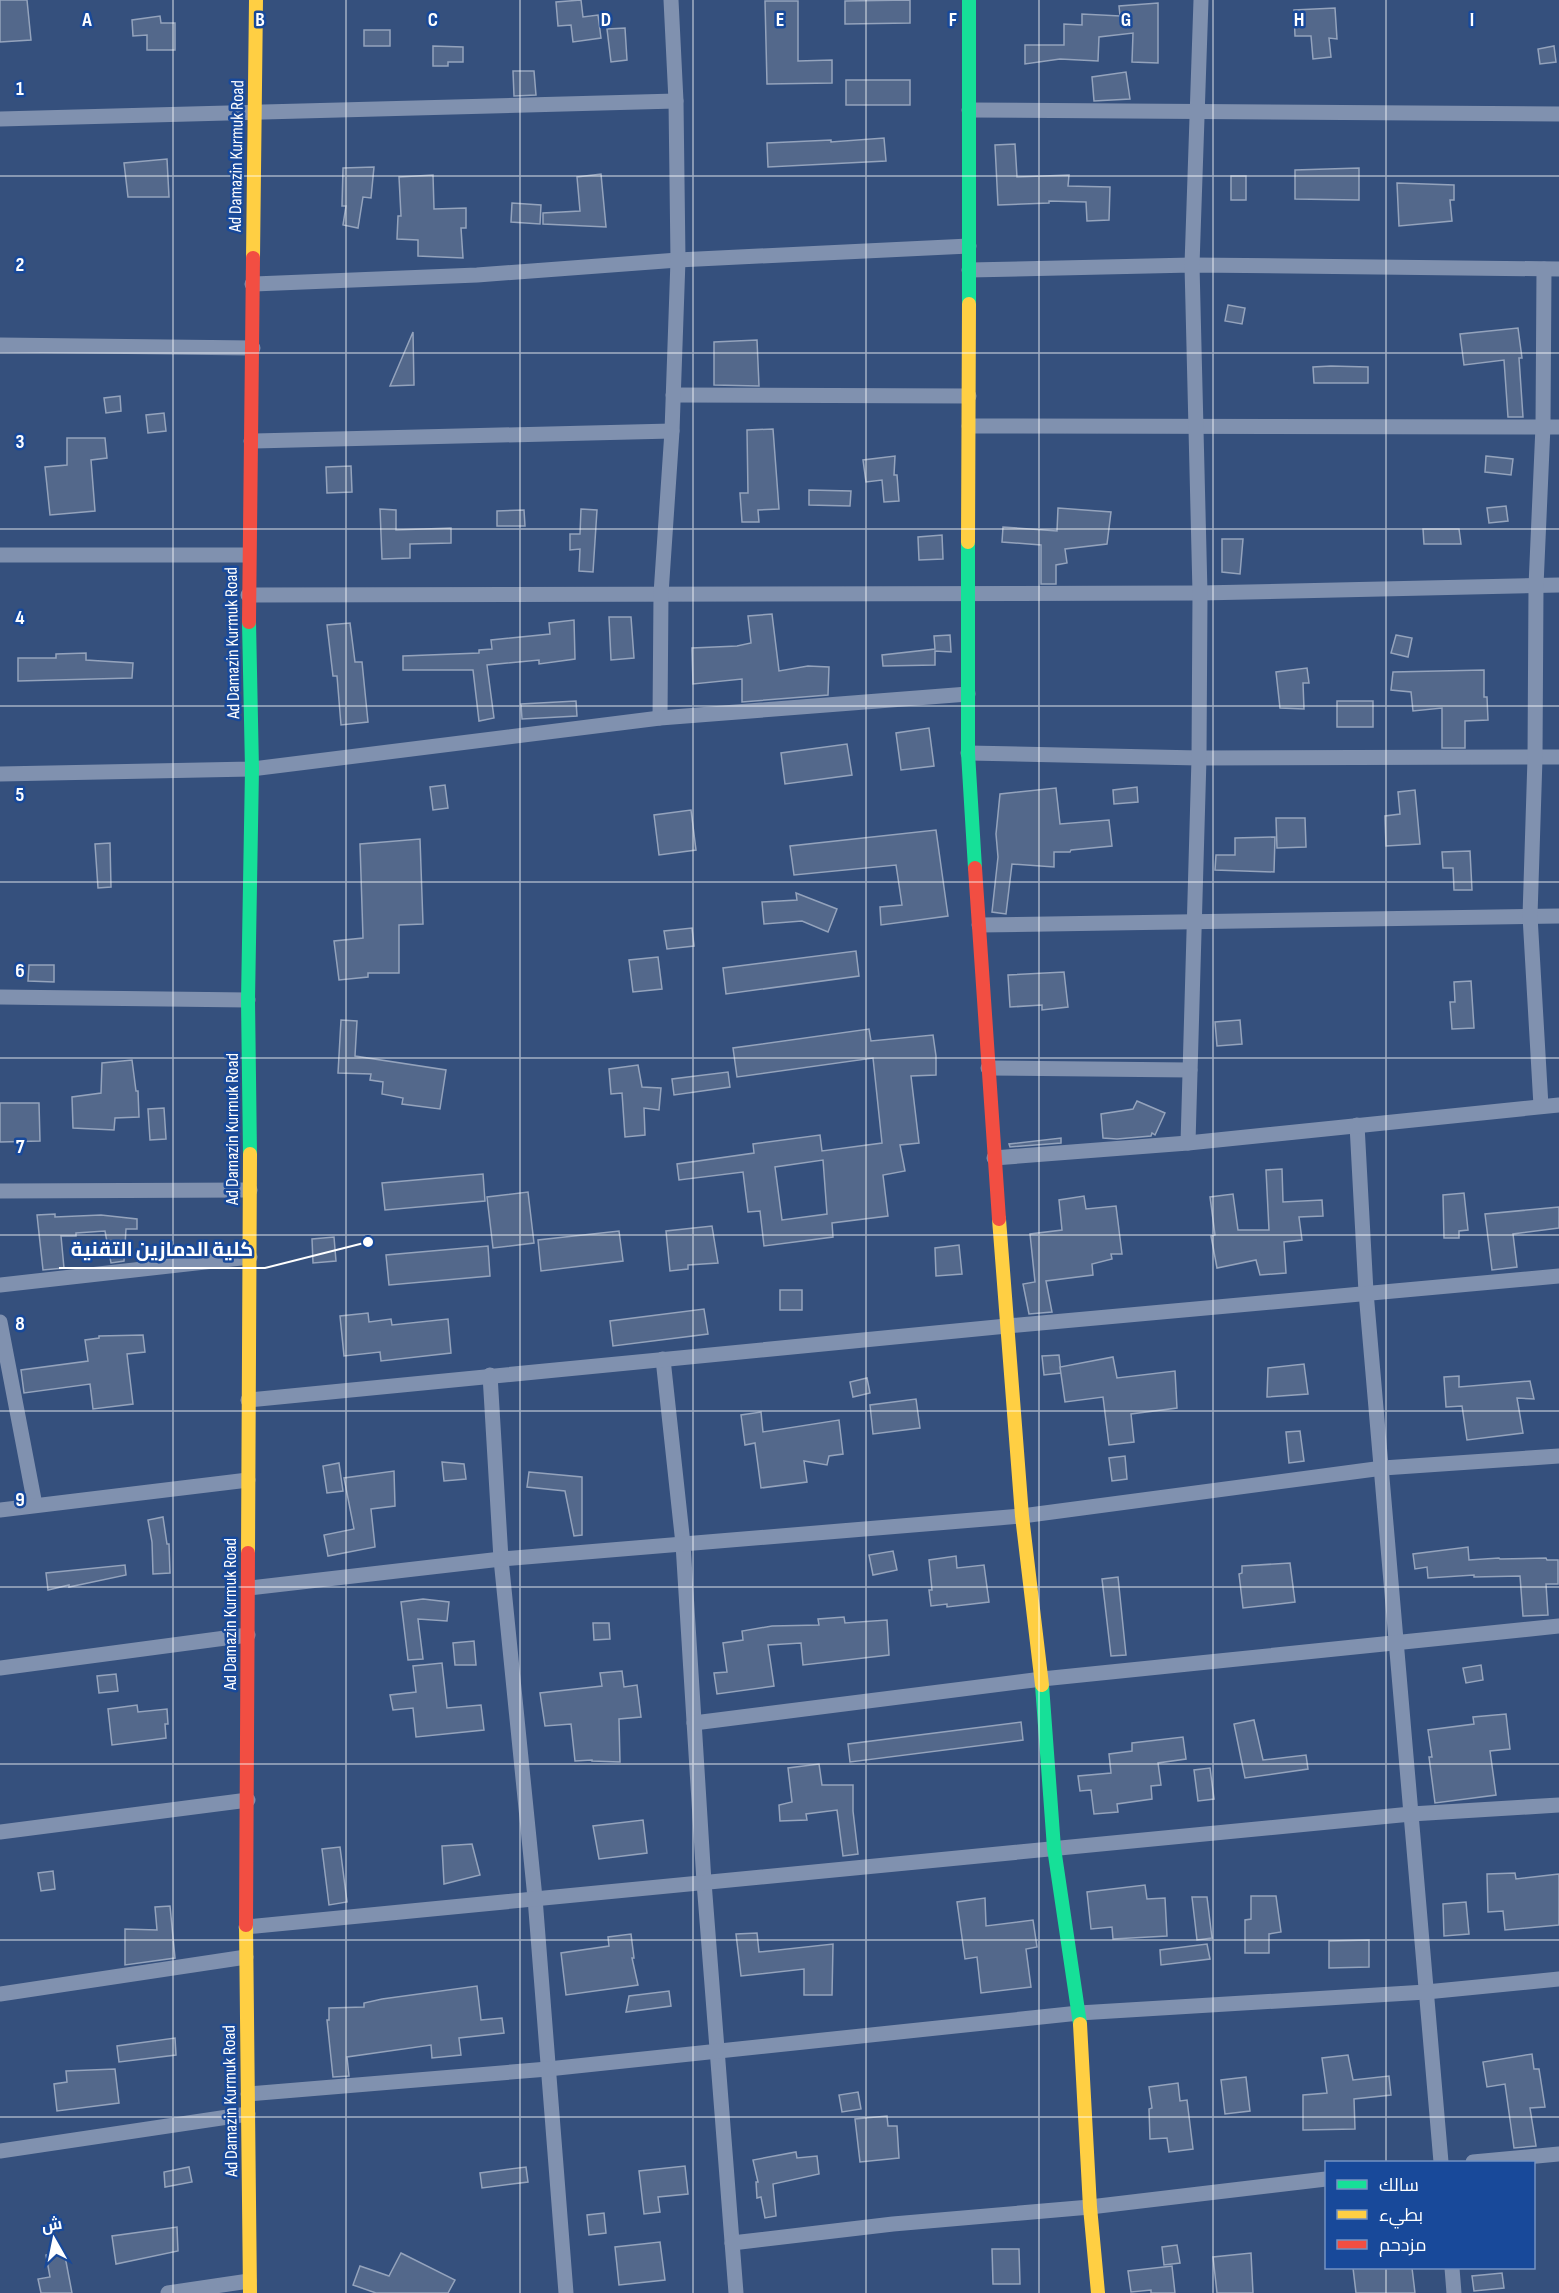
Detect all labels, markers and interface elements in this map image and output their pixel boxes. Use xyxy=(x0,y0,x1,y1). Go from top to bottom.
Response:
text: A xyxy=(81,8,92,32)
text: B xyxy=(255,8,265,32)
text: C xyxy=(428,8,438,32)
text: D xyxy=(601,8,611,32)
text: E xyxy=(776,8,784,32)
text: F xyxy=(949,8,957,32)
text: G xyxy=(1121,8,1131,32)
text: H xyxy=(1294,8,1304,32)
text: I xyxy=(1470,8,1474,32)
text: 1 xyxy=(16,77,24,101)
street label: Ad Damazin Kurmuk Road xyxy=(225,80,248,233)
text: 2 xyxy=(16,253,24,277)
text: 3 xyxy=(16,430,25,454)
street label: Ad Damazin Kurmuk Road xyxy=(221,567,244,720)
text: 4 xyxy=(15,606,25,630)
text: 5 xyxy=(16,783,25,807)
text: 6 xyxy=(15,959,25,983)
street label: Ad Damazin Kurmuk Road xyxy=(222,1053,243,1206)
text: 7 xyxy=(16,1135,25,1159)
callout: كلية الدمازين التقنية xyxy=(59,1230,265,1268)
text: كلية الدمازين التقنية xyxy=(71,1238,253,1262)
text: 8 xyxy=(15,1312,25,1336)
text: 9 xyxy=(15,1488,25,1512)
street label: Ad Damazin Kurmuk Road xyxy=(220,1538,241,1691)
street label: Ad Damazin Kurmuk Road xyxy=(219,2025,242,2178)
legend xyxy=(1325,2161,1535,2269)
text: سالك xyxy=(1379,2175,1419,2196)
text: بطيء xyxy=(1379,2205,1423,2229)
north arrow xyxy=(24,2209,84,2269)
text: ش xyxy=(40,2215,64,2237)
text: مزدحم xyxy=(1379,2235,1427,2257)

